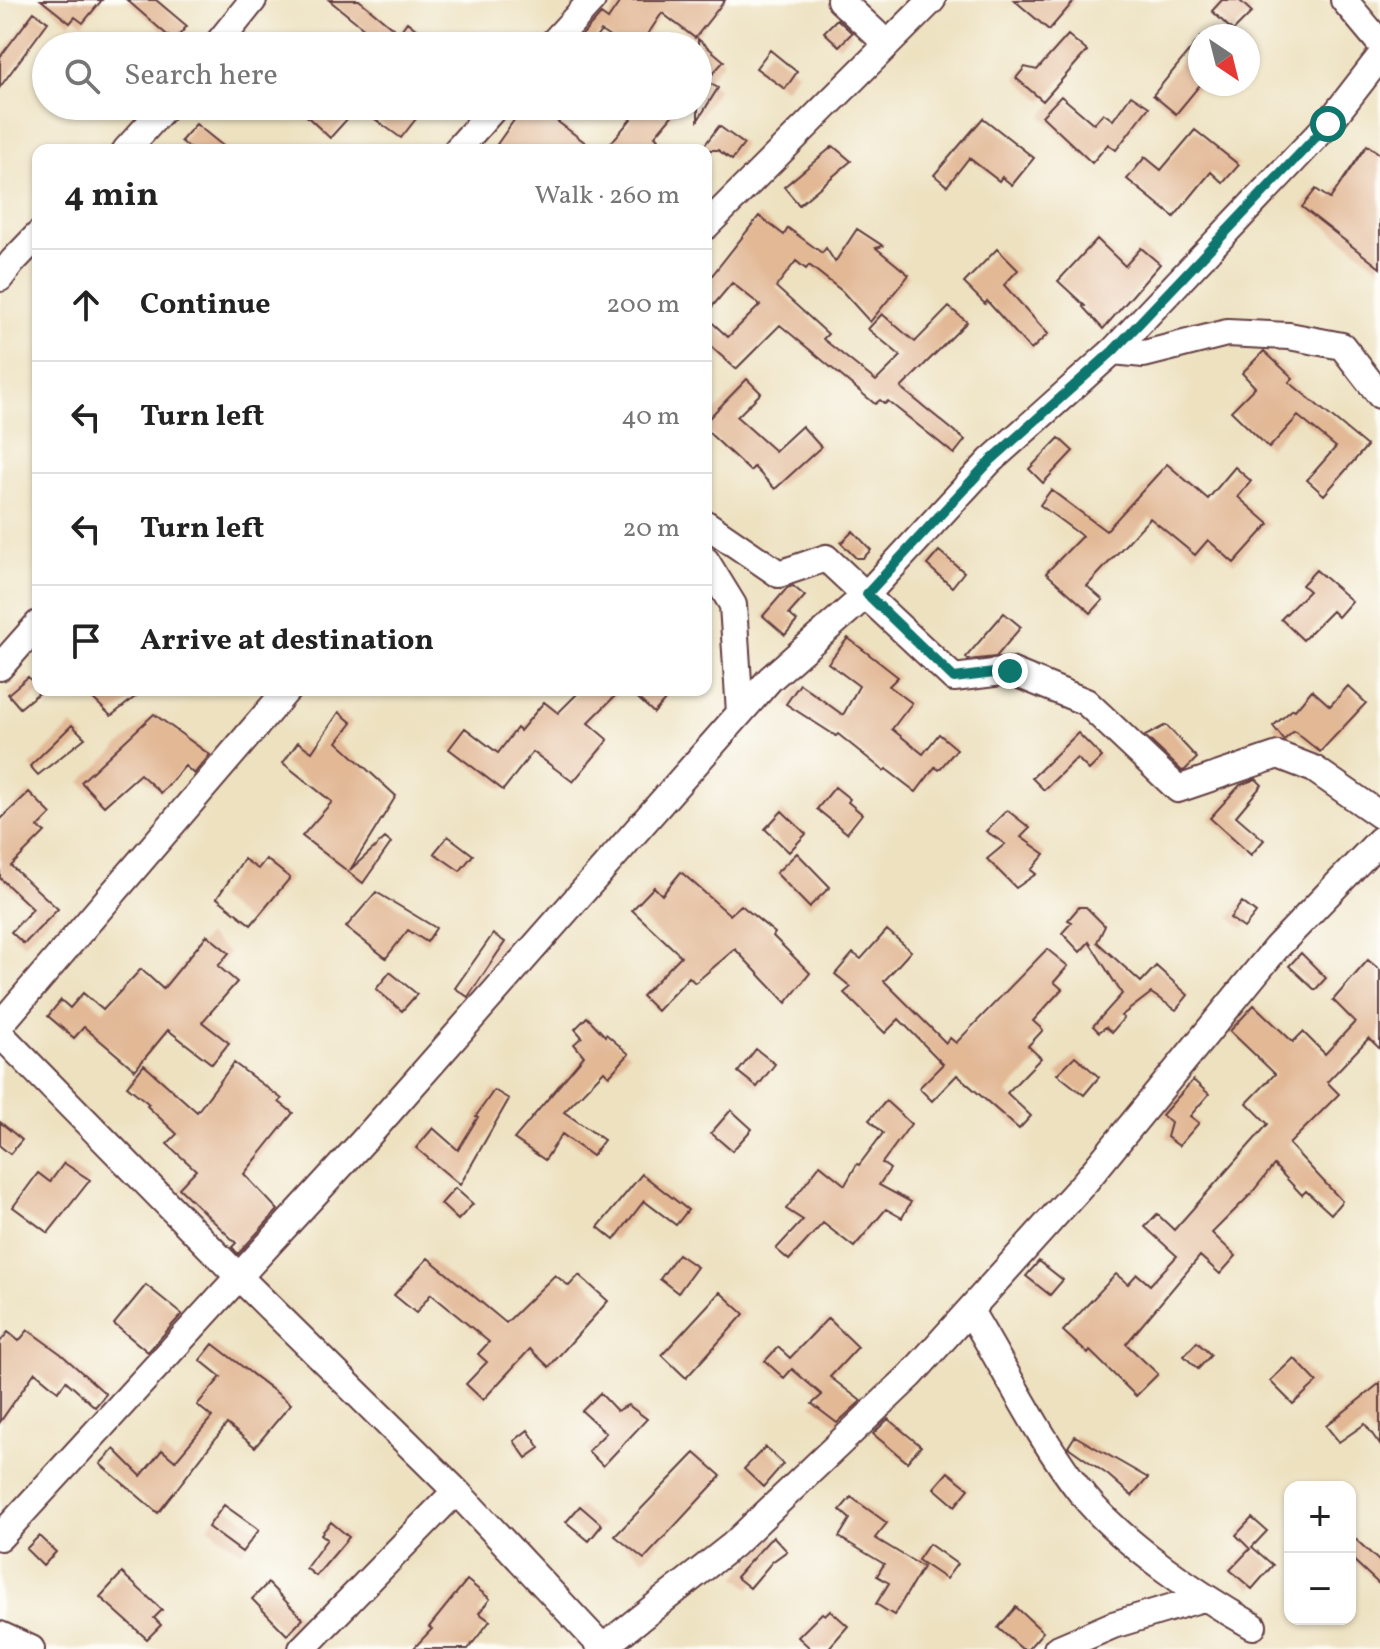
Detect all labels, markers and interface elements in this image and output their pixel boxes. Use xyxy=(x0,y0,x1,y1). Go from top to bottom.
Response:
north arrow xyxy=(1188,24,1260,96)
search box xyxy=(32,32,712,120)
icon: search xyxy=(60,54,104,98)
text: Search here xyxy=(124,55,278,97)
route start xyxy=(1310,106,1346,142)
text: 4 min xyxy=(64,173,159,220)
text: Walk · 260 m xyxy=(534,178,680,214)
icon: ahead xyxy=(64,283,108,327)
text: Continue xyxy=(140,284,271,326)
text: 200 m xyxy=(606,287,680,323)
icon: left xyxy=(64,395,108,439)
text: Turn left xyxy=(140,396,264,438)
text: 40 m xyxy=(621,399,680,435)
icon: left xyxy=(64,507,108,551)
text: Turn left xyxy=(140,508,264,550)
text: 20 m xyxy=(622,511,680,547)
icon: arrive xyxy=(64,619,108,663)
text: Arrive at destination xyxy=(140,620,434,662)
route end xyxy=(992,653,1028,689)
map controls xyxy=(1284,1481,1356,1625)
button: + xyxy=(1284,1481,1356,1553)
button: − xyxy=(1284,1553,1356,1625)

